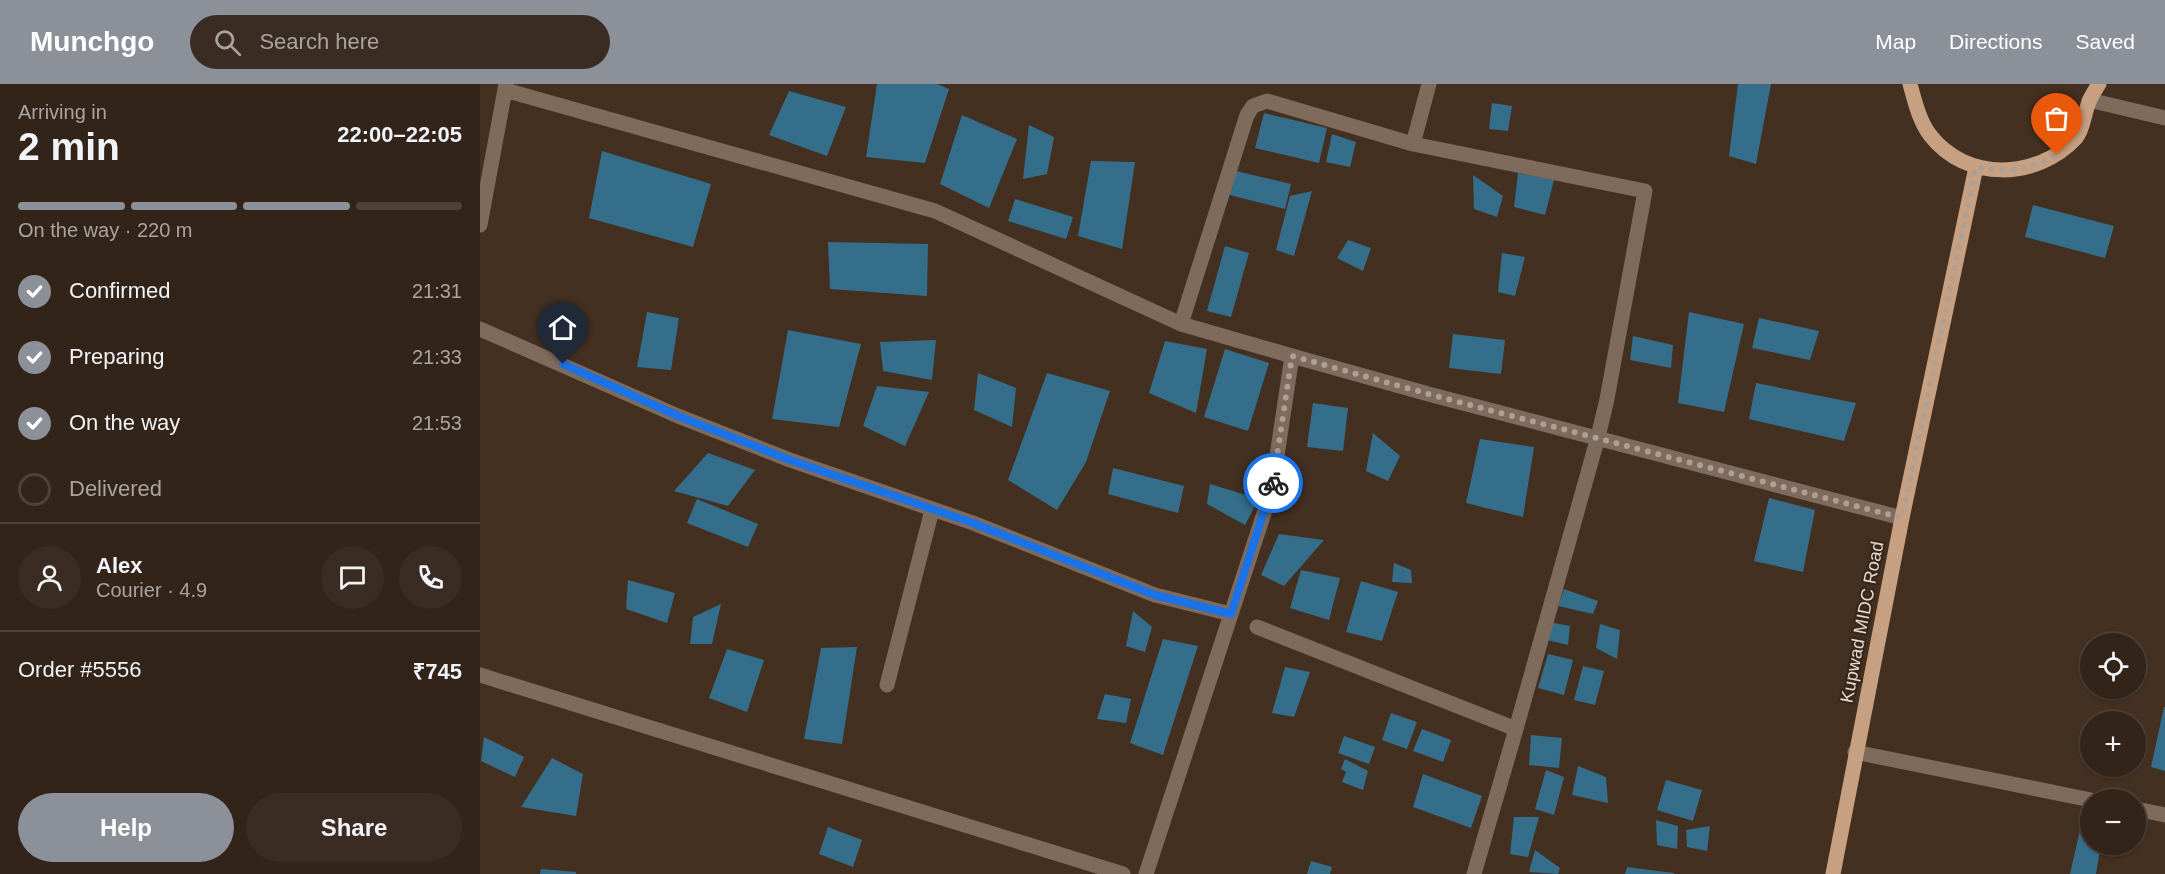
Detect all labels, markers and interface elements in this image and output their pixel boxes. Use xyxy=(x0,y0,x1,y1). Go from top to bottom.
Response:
search box xyxy=(190,15,610,69)
text: Munchgo xyxy=(30,26,154,57)
icon: search xyxy=(211,26,244,59)
text: Search here xyxy=(259,29,379,54)
text: Map xyxy=(1875,30,1916,53)
text: Directions xyxy=(1949,30,2042,53)
text: Saved xyxy=(2075,30,2135,53)
pin xyxy=(2031,93,2082,155)
text: Arriving in xyxy=(18,101,107,123)
icon: bag xyxy=(2040,102,2073,135)
text: 22:00–22:05 xyxy=(337,122,462,147)
text: 2 min xyxy=(18,125,120,168)
text: On the way · 220 m xyxy=(18,219,193,241)
icon: check xyxy=(18,275,51,308)
text: Confirmed xyxy=(69,278,170,303)
text: 21:31 xyxy=(412,280,462,302)
pin xyxy=(537,302,588,364)
icon: home xyxy=(546,311,579,344)
icon: check xyxy=(18,341,51,374)
text: Preparing xyxy=(69,344,164,369)
text: 21:33 xyxy=(412,346,462,368)
icon: check xyxy=(18,407,51,440)
text: On the way xyxy=(69,410,180,435)
text: 21:53 xyxy=(412,412,462,434)
courier xyxy=(1243,453,1303,513)
icon: bike xyxy=(1257,467,1290,500)
text: Delivered xyxy=(69,476,162,501)
street label: Kupwad MIDC Road xyxy=(1837,540,1887,704)
button: person xyxy=(18,546,81,609)
button: chat xyxy=(321,546,384,609)
button: phone xyxy=(399,546,462,609)
text: Alex xyxy=(96,553,142,578)
text: Courier · 4.9 xyxy=(96,579,207,601)
map controls xyxy=(2080,633,2146,855)
button: locate xyxy=(2080,633,2146,699)
text: Order #5556 xyxy=(18,657,142,682)
text: ₹745 xyxy=(413,659,462,684)
button: + xyxy=(2080,711,2146,777)
button: − xyxy=(2080,789,2146,855)
button: Help xyxy=(18,793,234,862)
button: Share xyxy=(246,793,462,862)

